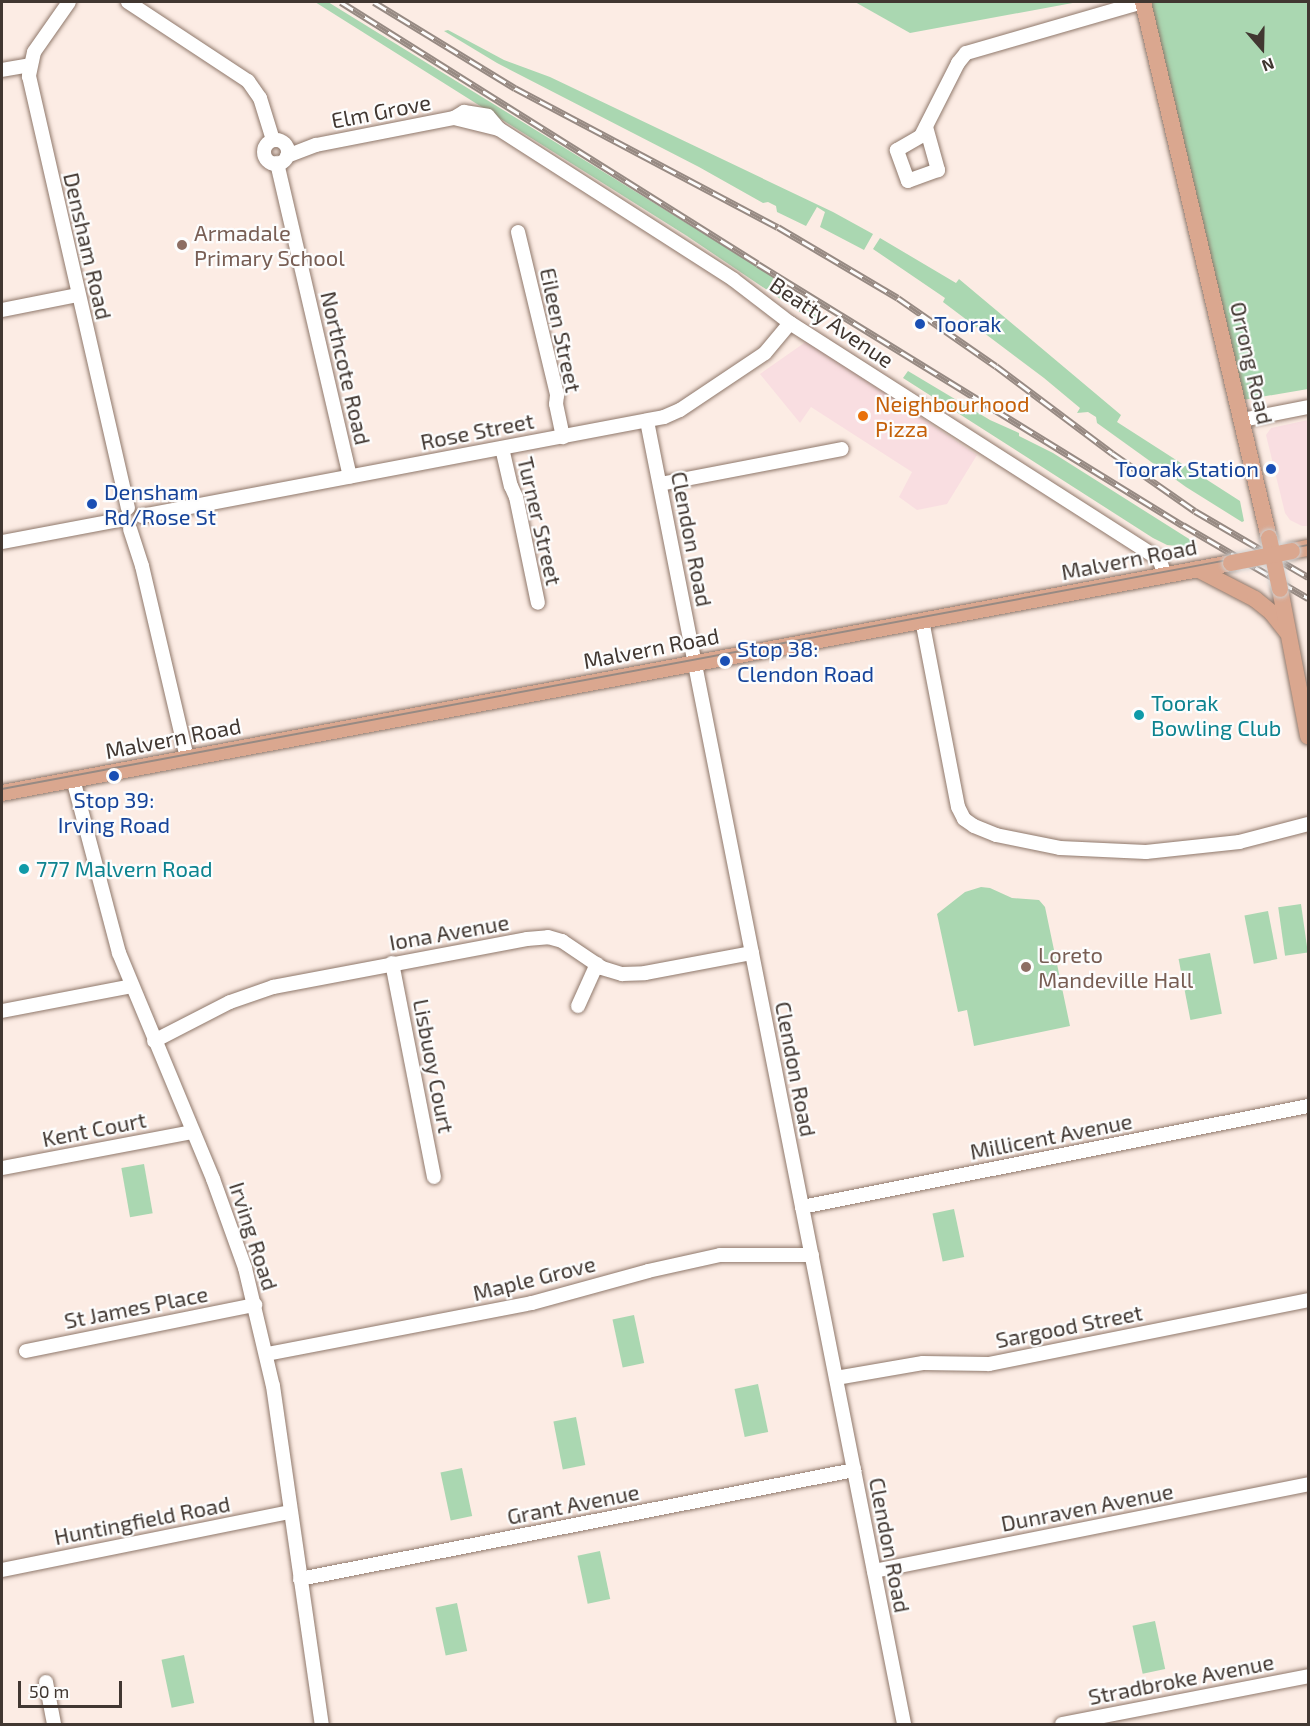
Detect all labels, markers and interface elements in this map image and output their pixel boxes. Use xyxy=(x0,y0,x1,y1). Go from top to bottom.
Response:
north arrow xyxy=(1232,18,1292,78)
text: N xyxy=(1260,54,1277,76)
street label: Elm Grove xyxy=(329,88,433,134)
street label: Densham Road xyxy=(58,170,118,322)
place label: Armadale Primary School xyxy=(194,219,345,270)
marker: Armadale Primary School xyxy=(175,238,189,252)
street label: Eileen Street xyxy=(535,265,587,395)
street label: Beatty Avenue xyxy=(765,271,899,373)
street label: Northcote Road xyxy=(316,289,376,447)
street label: Orrong Road xyxy=(1225,299,1279,427)
place label: Toorak xyxy=(934,311,1001,337)
marker: Toorak xyxy=(911,315,929,333)
place label: Neighbourhood Pizza xyxy=(875,390,1030,442)
street label: Rose Street xyxy=(418,407,536,455)
marker: Neighbourhood Pizza xyxy=(856,409,870,423)
street label: Turner Street xyxy=(512,454,568,588)
place label: Toorak Station xyxy=(1115,456,1259,482)
marker: Toorak Station xyxy=(1264,462,1278,476)
street label: Clendon Road xyxy=(666,469,718,609)
place label: Densham Rd/Rose St xyxy=(104,478,216,530)
marker: Densham Rd/Rose St xyxy=(85,497,99,511)
street label: Malvern Road xyxy=(1059,533,1199,585)
street label: Malvern Road xyxy=(581,622,721,674)
place label: Stop 38: Clendon Road xyxy=(737,635,874,686)
marker: Stop 38: Clendon Road xyxy=(718,654,732,668)
place label: Toorak Bowling Club xyxy=(1151,689,1281,740)
marker: Toorak Bowling Club xyxy=(1132,708,1146,722)
street label: Malvern Road xyxy=(103,712,243,764)
marker: Stop 39: Irving Road xyxy=(107,769,121,783)
place label: Stop 39: Irving Road xyxy=(58,786,170,837)
place label: 777 Malvern Road xyxy=(36,856,213,882)
marker: 777 Malvern Road xyxy=(17,862,31,876)
street label: Iona Avenue xyxy=(387,908,511,956)
place label: Loreto Mandeville Hall xyxy=(1038,941,1193,992)
marker: Loreto Mandeville Hall xyxy=(1019,960,1033,974)
street label: Lisbuoy Court xyxy=(408,996,460,1136)
street label: Clendon Road xyxy=(770,999,822,1139)
street label: Kent Court xyxy=(40,1106,148,1152)
street label: Millicent Avenue xyxy=(967,1107,1135,1165)
street label: Irving Road xyxy=(224,1179,284,1293)
street label: Maple Grove xyxy=(470,1250,598,1306)
street label: St James Place xyxy=(62,1280,210,1334)
street label: Sargood Street xyxy=(993,1299,1145,1353)
street label: Clendon Road xyxy=(864,1475,916,1615)
street label: Dunraven Avenue xyxy=(998,1477,1176,1537)
street label: Grant Avenue xyxy=(504,1478,642,1530)
street label: Huntingfield Road xyxy=(52,1490,232,1550)
street label: Stradbroke Avenue xyxy=(1086,1648,1276,1710)
scale bar xyxy=(21,1669,124,1707)
text: 50 m xyxy=(29,1680,69,1702)

